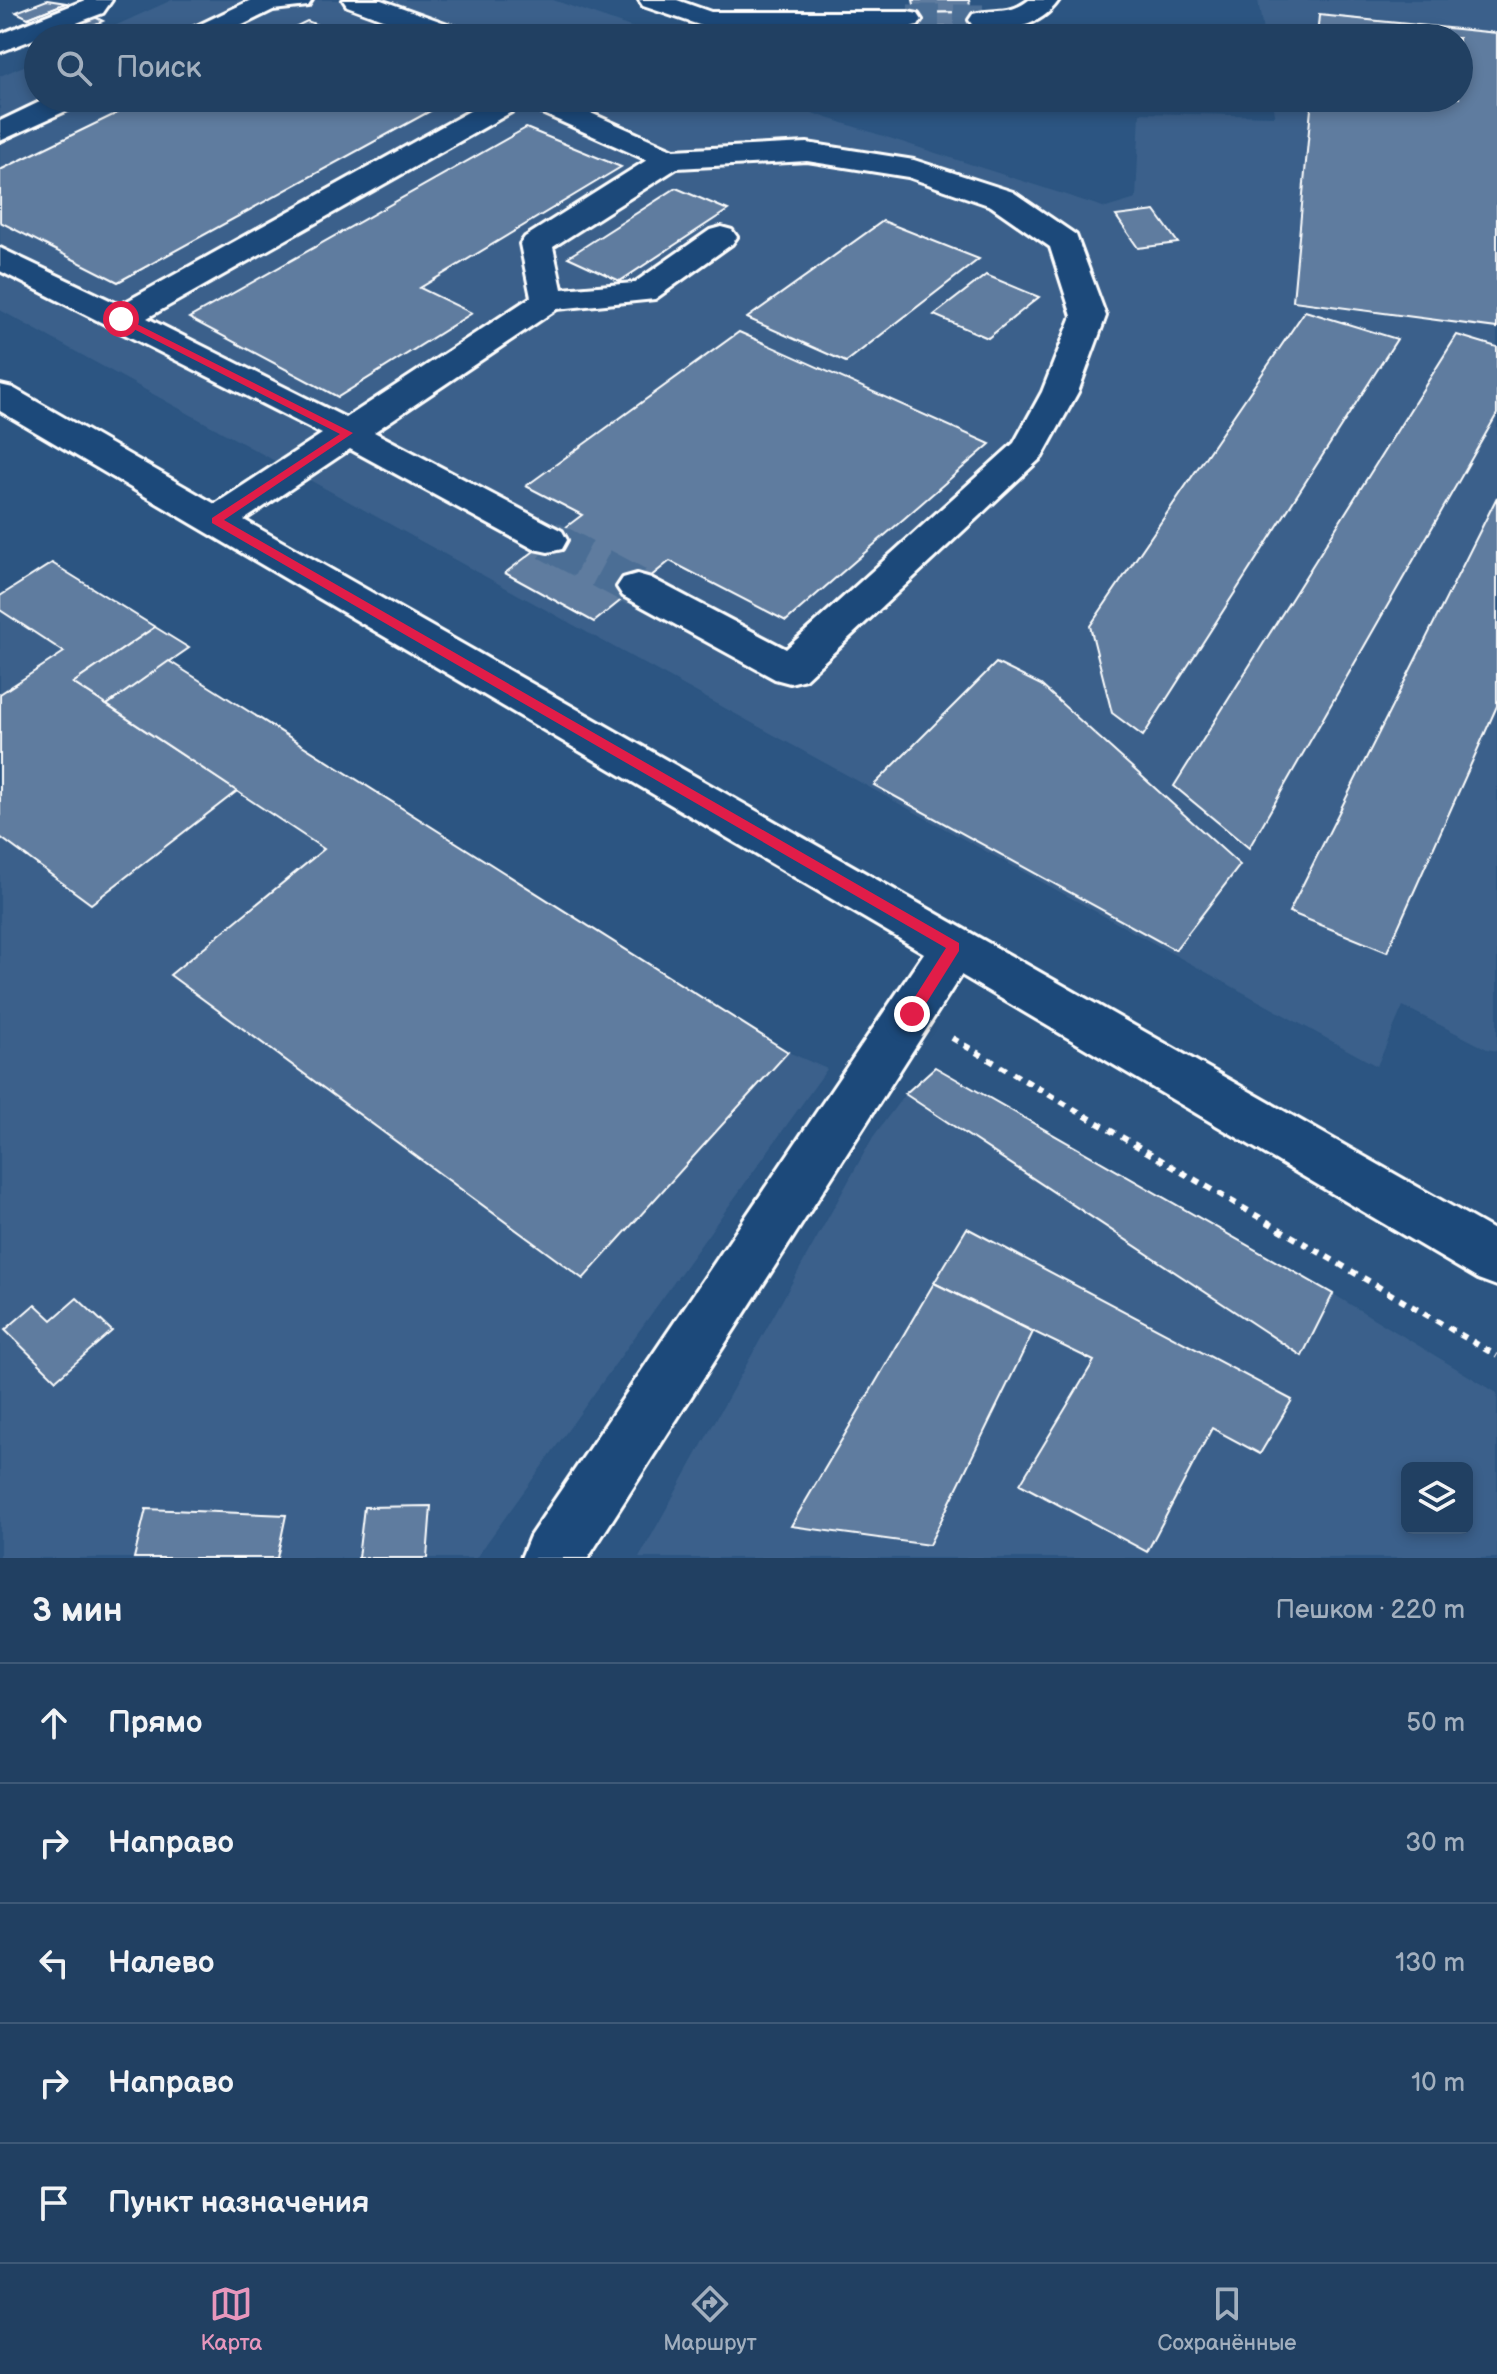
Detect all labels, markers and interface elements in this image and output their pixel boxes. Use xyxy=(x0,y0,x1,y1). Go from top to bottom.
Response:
search box xyxy=(24,24,1473,112)
icon: search xyxy=(52,46,96,90)
text: Поиск xyxy=(116,50,202,86)
route start xyxy=(103,301,139,337)
route end xyxy=(894,996,930,1032)
map controls xyxy=(1401,1462,1473,1534)
button: layers xyxy=(1401,1462,1473,1534)
text: 3 мин xyxy=(32,1590,123,1631)
text: Пешком · 220 m xyxy=(1275,1595,1465,1626)
icon: ahead xyxy=(32,1701,76,1745)
text: Прямо xyxy=(108,1705,202,1741)
text: 50 m xyxy=(1406,1708,1465,1739)
icon: right xyxy=(32,1821,76,1865)
text: Направо xyxy=(108,1825,234,1861)
text: 30 m xyxy=(1405,1828,1465,1859)
icon: left xyxy=(32,1941,76,1985)
text: Налево xyxy=(108,1945,214,1981)
text: 130 m xyxy=(1395,1948,1465,1979)
icon: right xyxy=(32,2061,76,2105)
text: Направо xyxy=(108,2065,234,2101)
text: 10 m xyxy=(1411,2068,1465,2099)
icon: arrive xyxy=(32,2181,76,2225)
text: Пункт назначения xyxy=(108,2185,369,2221)
tab: Карта xyxy=(200,2282,262,2357)
tab: Маршрут xyxy=(663,2282,757,2357)
tab: Сохранённые xyxy=(1158,2282,1297,2357)

